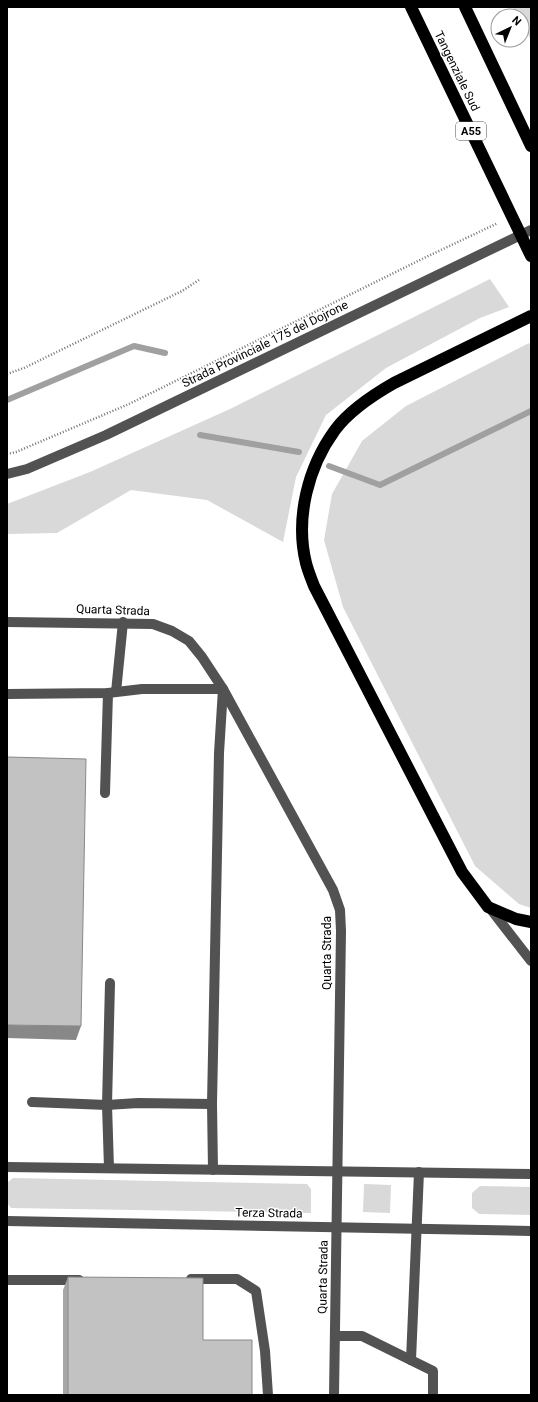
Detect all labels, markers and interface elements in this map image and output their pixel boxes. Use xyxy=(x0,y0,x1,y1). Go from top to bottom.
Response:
north arrow xyxy=(490,8,530,48)
text: N xyxy=(509,14,524,29)
street label: Tangenziale Sud xyxy=(432,29,482,113)
road number: A55 xyxy=(456,122,486,140)
street label: Strada Provinciale 175 del Dojrone xyxy=(180,298,350,390)
street label: Quarta Strada xyxy=(76,602,150,618)
street label: Quarta Strada xyxy=(320,916,334,990)
street label: Terza Strada xyxy=(235,1205,303,1221)
street label: Quarta Strada xyxy=(315,1240,331,1314)

